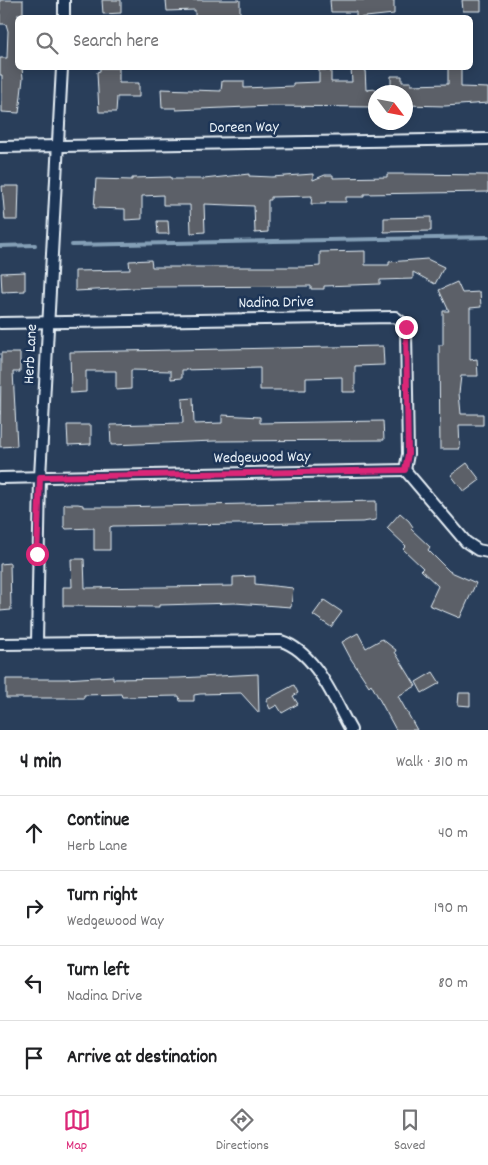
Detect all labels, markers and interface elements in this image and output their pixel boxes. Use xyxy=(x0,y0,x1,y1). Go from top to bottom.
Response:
search box xyxy=(15,15,473,70)
icon: search xyxy=(33,29,61,57)
text: Search here xyxy=(73,29,159,56)
north arrow xyxy=(368,85,413,130)
street label: Doreen Way xyxy=(209,116,280,140)
street label: Nadina Drive xyxy=(238,291,314,315)
route end xyxy=(395,316,418,339)
street label: Herb Lane xyxy=(18,323,44,385)
street label: Wedgewood Way xyxy=(213,446,311,470)
route start xyxy=(26,543,49,566)
text: 4 min xyxy=(20,748,62,778)
text: Walk · 310 m xyxy=(396,751,468,774)
text: Continue xyxy=(67,808,129,835)
icon: ahead xyxy=(20,819,48,847)
text: 40 m xyxy=(438,822,468,845)
text: Herb Lane xyxy=(67,835,127,858)
text: Turn right xyxy=(67,883,138,910)
icon: right xyxy=(20,894,48,922)
text: 190 m xyxy=(434,897,468,920)
text: Wedgewood Way xyxy=(67,910,164,933)
text: Turn left xyxy=(67,958,130,985)
icon: left xyxy=(20,969,48,997)
text: 80 m xyxy=(438,972,468,995)
text: Nadina Drive xyxy=(67,985,142,1008)
icon: arrive xyxy=(20,1044,48,1072)
text: Arrive at destination xyxy=(67,1045,217,1072)
tab: Map xyxy=(63,1106,91,1156)
tab: Directions xyxy=(216,1106,269,1156)
tab: Saved xyxy=(394,1106,425,1156)

